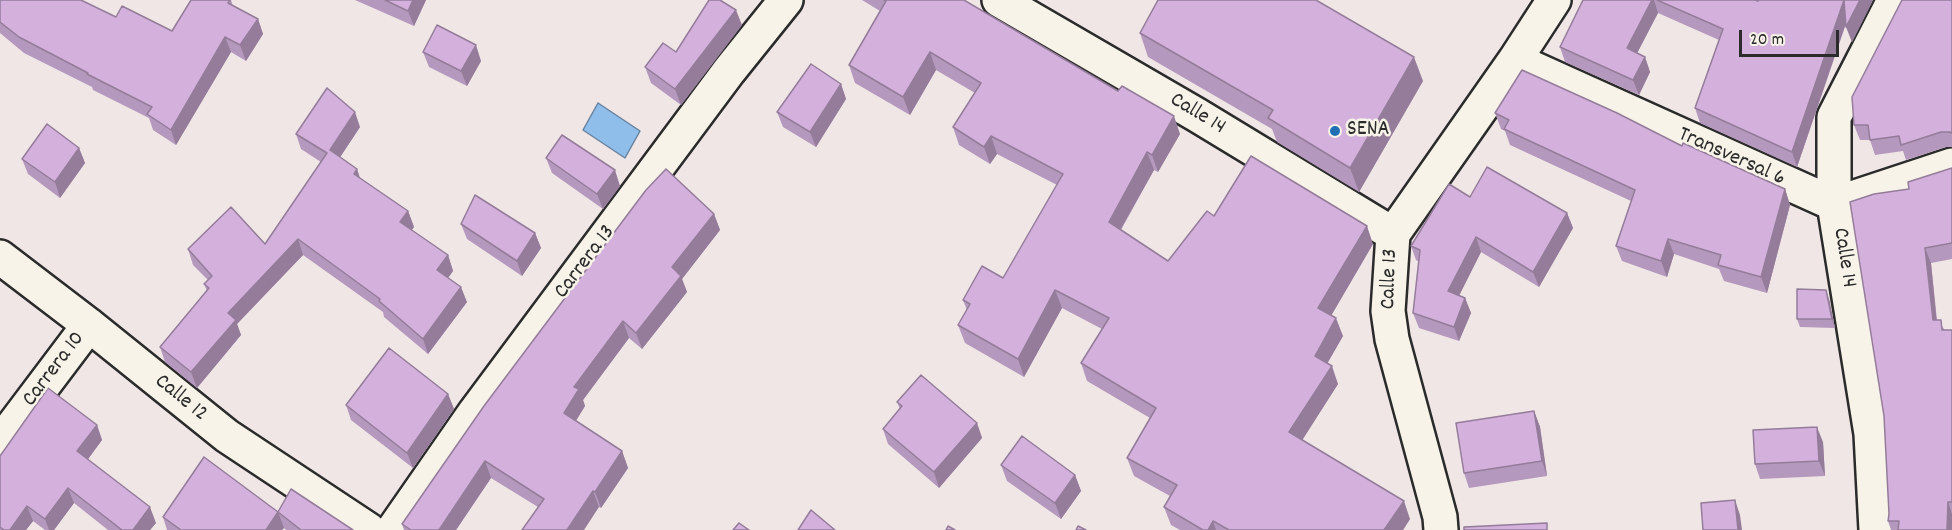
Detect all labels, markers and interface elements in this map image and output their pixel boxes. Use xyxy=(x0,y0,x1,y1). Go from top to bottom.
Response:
scale bar xyxy=(1742,18,1842,56)
text: 20 m xyxy=(1750,28,1784,53)
street label: Calle 14 xyxy=(1164,88,1230,142)
place label: SENA xyxy=(1347,118,1390,144)
street label: Transversal 6 xyxy=(1673,123,1789,193)
marker: SENA xyxy=(1328,124,1342,138)
street label: Carrera 13 xyxy=(550,221,622,305)
street label: Calle 14 xyxy=(1825,226,1861,290)
street label: Calle 13 xyxy=(1377,248,1405,310)
street label: Carrera 10 xyxy=(18,327,92,413)
street label: Calle 12 xyxy=(148,370,212,428)

